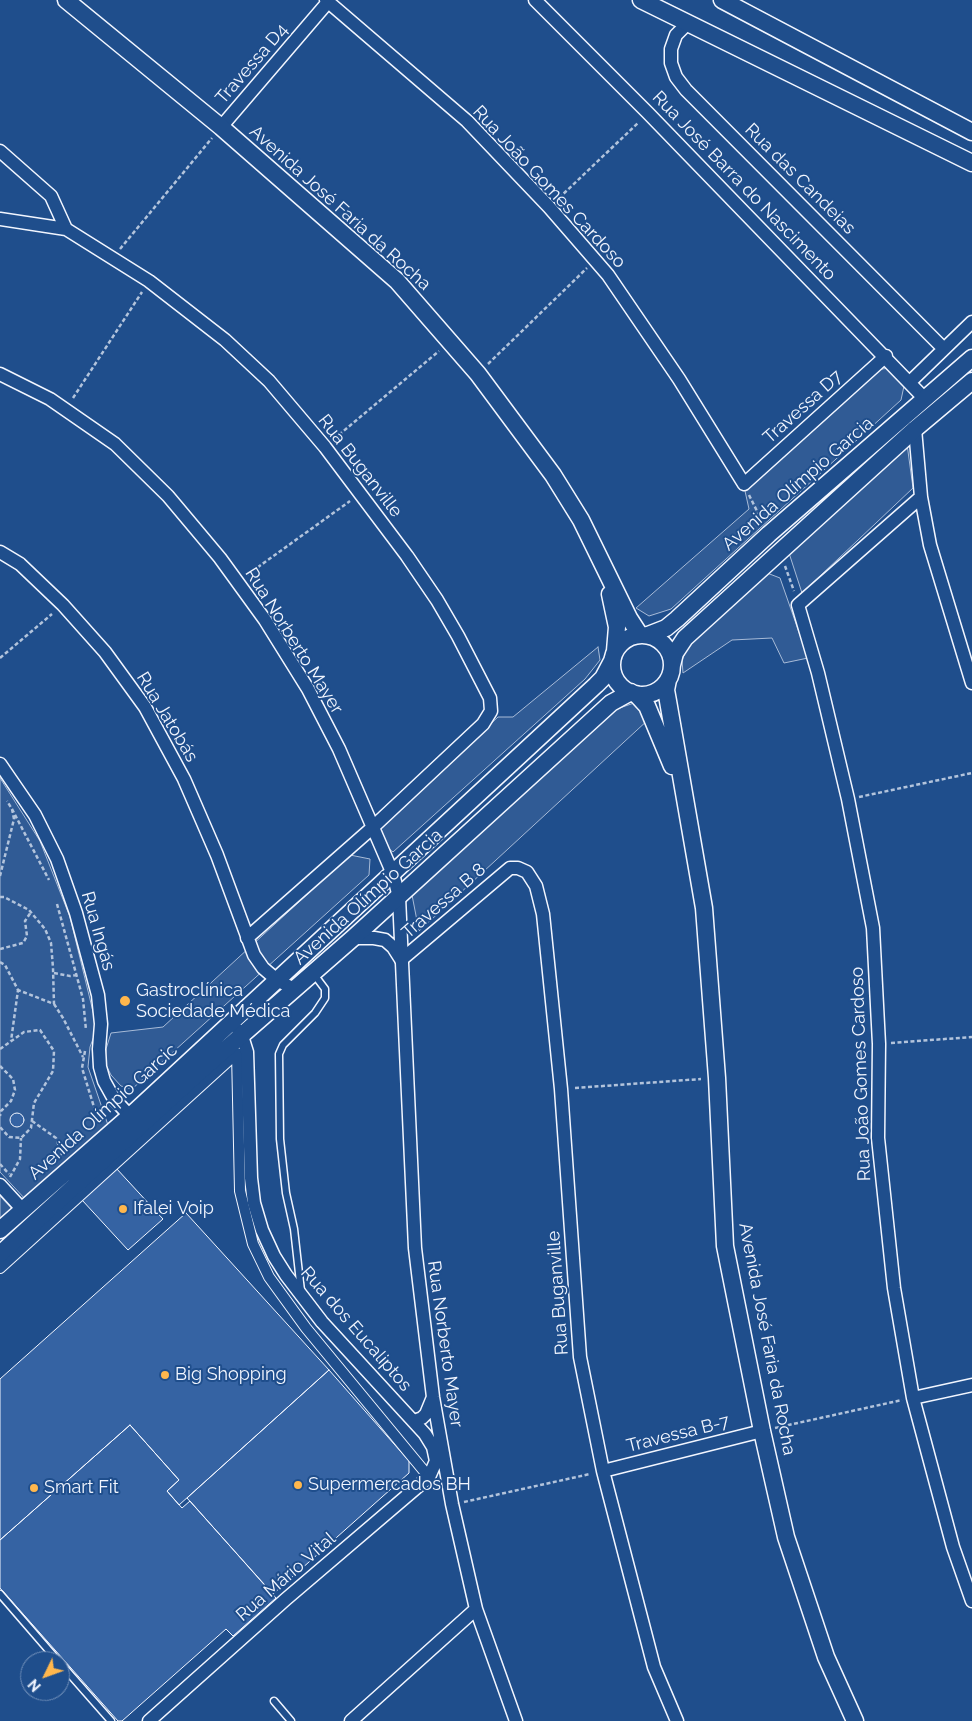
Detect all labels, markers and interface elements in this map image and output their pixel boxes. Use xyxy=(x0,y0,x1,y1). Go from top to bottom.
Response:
street label: Travessa D4 xyxy=(211,19,293,109)
street label: Rua José Barra do Nascimento xyxy=(648,87,840,285)
street label: Rua João Gomes Cardoso xyxy=(468,101,630,273)
street label: Rua das Candeias xyxy=(740,119,860,239)
street label: Avenida José Faria da Rocha xyxy=(245,121,435,295)
street label: Travessa D7 xyxy=(759,366,847,448)
street label: Rua Buganville xyxy=(313,410,407,522)
street label: Avenida Olímpio Garcia xyxy=(718,413,878,555)
street label: Rua Norberto Mayer xyxy=(240,564,348,718)
street label: Rua Jatobás xyxy=(132,668,202,766)
street label: Avenida Olímpio Garcia xyxy=(289,824,447,970)
street label: Travessa B 8 xyxy=(398,859,490,943)
street label: Rua Ingás xyxy=(76,889,120,973)
street label: Rua João Gomes Cardoso xyxy=(846,966,876,1182)
place label: Gastroclínica Sociedade Médica xyxy=(136,980,290,1022)
marker: Gastroclínica Sociedade Médica xyxy=(118,994,132,1008)
street label: Avenida Olímpio Garcic xyxy=(24,1039,182,1185)
place label: Ifalei Voip xyxy=(133,1198,214,1220)
marker: Ifalei Voip xyxy=(117,1203,129,1215)
street label: Avenida José Faria da Rocha xyxy=(734,1221,800,1457)
street label: Rua Buganville xyxy=(543,1230,573,1356)
street label: Rua Norberto Mayer xyxy=(423,1259,467,1429)
street label: Rua dos Eucaliptos xyxy=(296,1262,416,1396)
place label: Big Shopping xyxy=(175,1364,287,1386)
marker: Big Shopping xyxy=(159,1369,171,1381)
street label: Travessa B-7 xyxy=(624,1411,732,1457)
place label: Supermercados BH xyxy=(308,1474,471,1496)
place label: Smart Fit xyxy=(44,1477,119,1499)
marker: Supermercados BH xyxy=(292,1479,304,1491)
marker: Smart Fit xyxy=(28,1482,40,1494)
street label: Rua Mário Vital xyxy=(232,1528,340,1626)
north arrow xyxy=(20,1651,70,1701)
text: N xyxy=(25,1676,44,1695)

